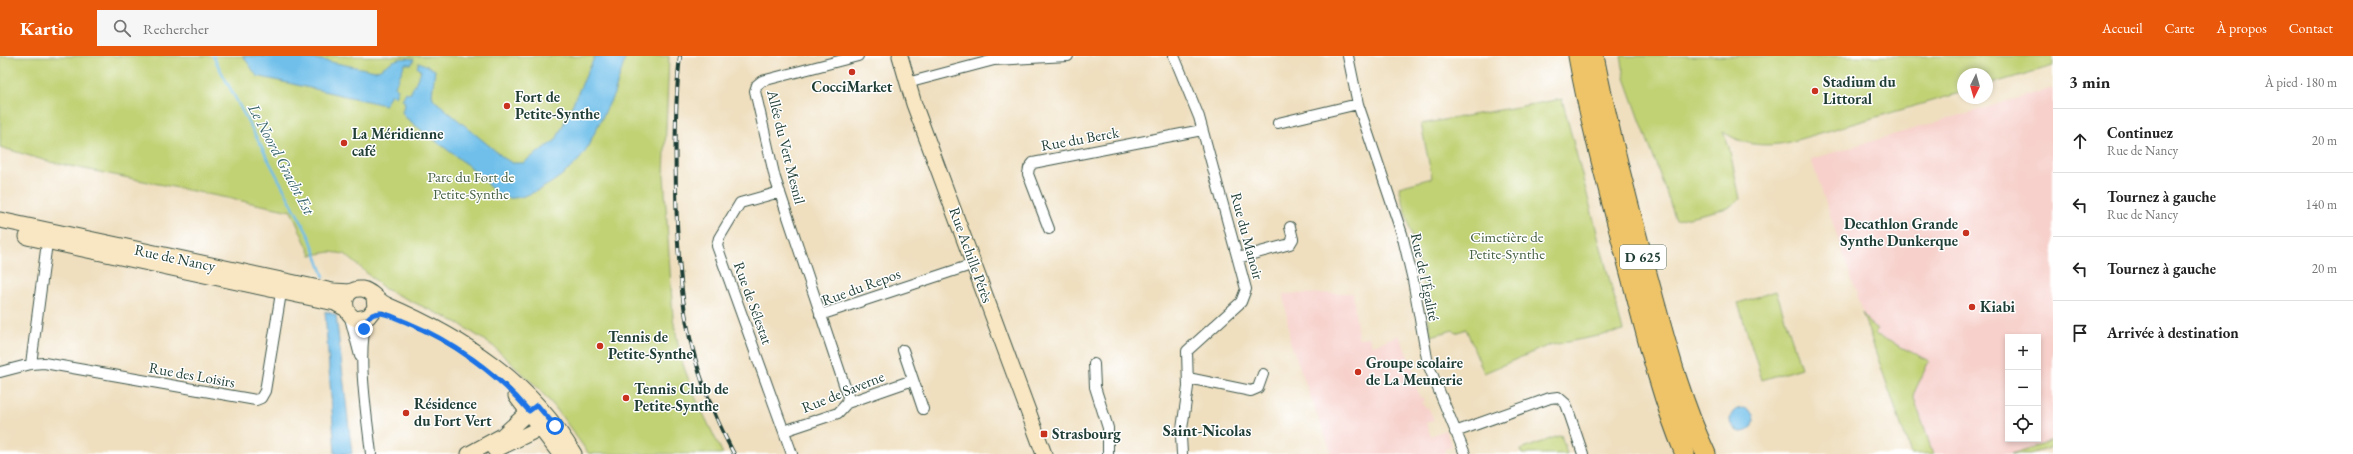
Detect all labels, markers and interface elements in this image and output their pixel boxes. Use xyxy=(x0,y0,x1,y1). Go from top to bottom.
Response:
search box xyxy=(97,10,377,46)
text: Kartio xyxy=(20,16,73,41)
icon: search xyxy=(111,17,133,39)
text: Rechercher xyxy=(143,19,209,38)
text: Accueil xyxy=(2102,19,2143,37)
text: Carte xyxy=(2165,19,2195,37)
text: À propos xyxy=(2217,19,2267,37)
text: Contact xyxy=(2289,19,2333,37)
marker: CocciMarket xyxy=(847,67,857,77)
north arrow xyxy=(1957,68,1993,104)
text: 3 min xyxy=(2069,71,2110,93)
place label: Stadium du Littoral xyxy=(1823,72,1896,108)
text: À pied · 180 m xyxy=(2265,74,2337,91)
place label: CocciMarket xyxy=(812,77,893,96)
marker: Stadium du Littoral xyxy=(1810,86,1820,96)
place label: Fort de Petite-Synthe xyxy=(515,87,600,123)
street label: Allée du Vert Mesnil xyxy=(763,87,810,206)
water label: Le Noord Gracht Est xyxy=(243,99,320,220)
marker: Fort de Petite-Synthe xyxy=(502,101,512,111)
street label: Rue du Berck xyxy=(1039,122,1121,155)
text: Continuez xyxy=(2107,123,2173,142)
place label: La Méridienne café xyxy=(352,124,443,160)
icon: ahead xyxy=(2069,130,2091,152)
text: 20 m xyxy=(2312,132,2337,149)
marker: La Méridienne café xyxy=(339,138,349,148)
text: Rue de Nancy xyxy=(2107,142,2178,159)
park label: Parc du Fort de Petite-Synthe xyxy=(428,167,515,203)
text: Tournez à gauche xyxy=(2107,187,2216,206)
street label: Rue du Manoir xyxy=(1227,190,1268,281)
icon: left xyxy=(2069,194,2091,216)
text: 140 m xyxy=(2306,196,2337,213)
street label: Rue Achille Pérès xyxy=(945,204,998,305)
text: Rue de Nancy xyxy=(2107,206,2178,223)
place label: Decathlon Grande Synthe Dunkerque xyxy=(1840,214,1958,250)
park label: Cimetière de Petite-Synthe xyxy=(1469,227,1545,263)
marker: Decathlon Grande Synthe Dunkerque xyxy=(1961,228,1971,238)
street label: Rue de l'Égalité xyxy=(1407,231,1444,323)
street label: Rue de Nancy xyxy=(133,240,218,275)
road number: D 625 xyxy=(1620,245,1666,269)
icon: left xyxy=(2069,258,2091,280)
street label: Rue de Sélestat xyxy=(730,259,777,347)
text: Tournez à gauche xyxy=(2107,259,2216,278)
text: 20 m xyxy=(2312,260,2337,277)
street label: Rue du Repos xyxy=(819,263,903,310)
place label: Kiabi xyxy=(1980,297,2016,316)
marker: Kiabi xyxy=(1967,302,1977,312)
route end xyxy=(355,320,373,338)
icon: arrive xyxy=(2069,322,2091,344)
text: Arrivée à destination xyxy=(2107,323,2239,342)
place label: Tennis de Petite-Synthe xyxy=(608,327,693,363)
map controls xyxy=(2005,334,2041,442)
button: + xyxy=(2005,334,2041,370)
marker: Tennis de Petite-Synthe xyxy=(595,341,605,351)
place label: Groupe scolaire de La Meunerie xyxy=(1366,353,1463,389)
street label: Rue des Loisirs xyxy=(148,358,237,391)
street label: Rue de Saverne xyxy=(799,366,887,417)
marker: Groupe scolaire de La Meunerie xyxy=(1353,367,1363,377)
button: − xyxy=(2005,370,2041,406)
place label: Tennis Club de Petite-Synthe xyxy=(634,379,729,415)
marker: Tennis Club de Petite-Synthe xyxy=(621,393,631,403)
place label: Résidence du Fort Vert xyxy=(414,394,492,430)
button: locate xyxy=(2005,406,2041,442)
marker: Résidence du Fort Vert xyxy=(401,408,411,418)
route start xyxy=(546,417,564,435)
district label: Saint-Nicolas xyxy=(1163,420,1251,441)
place label: Strasbourg xyxy=(1052,424,1121,443)
marker: Strasbourg xyxy=(1039,429,1049,439)

